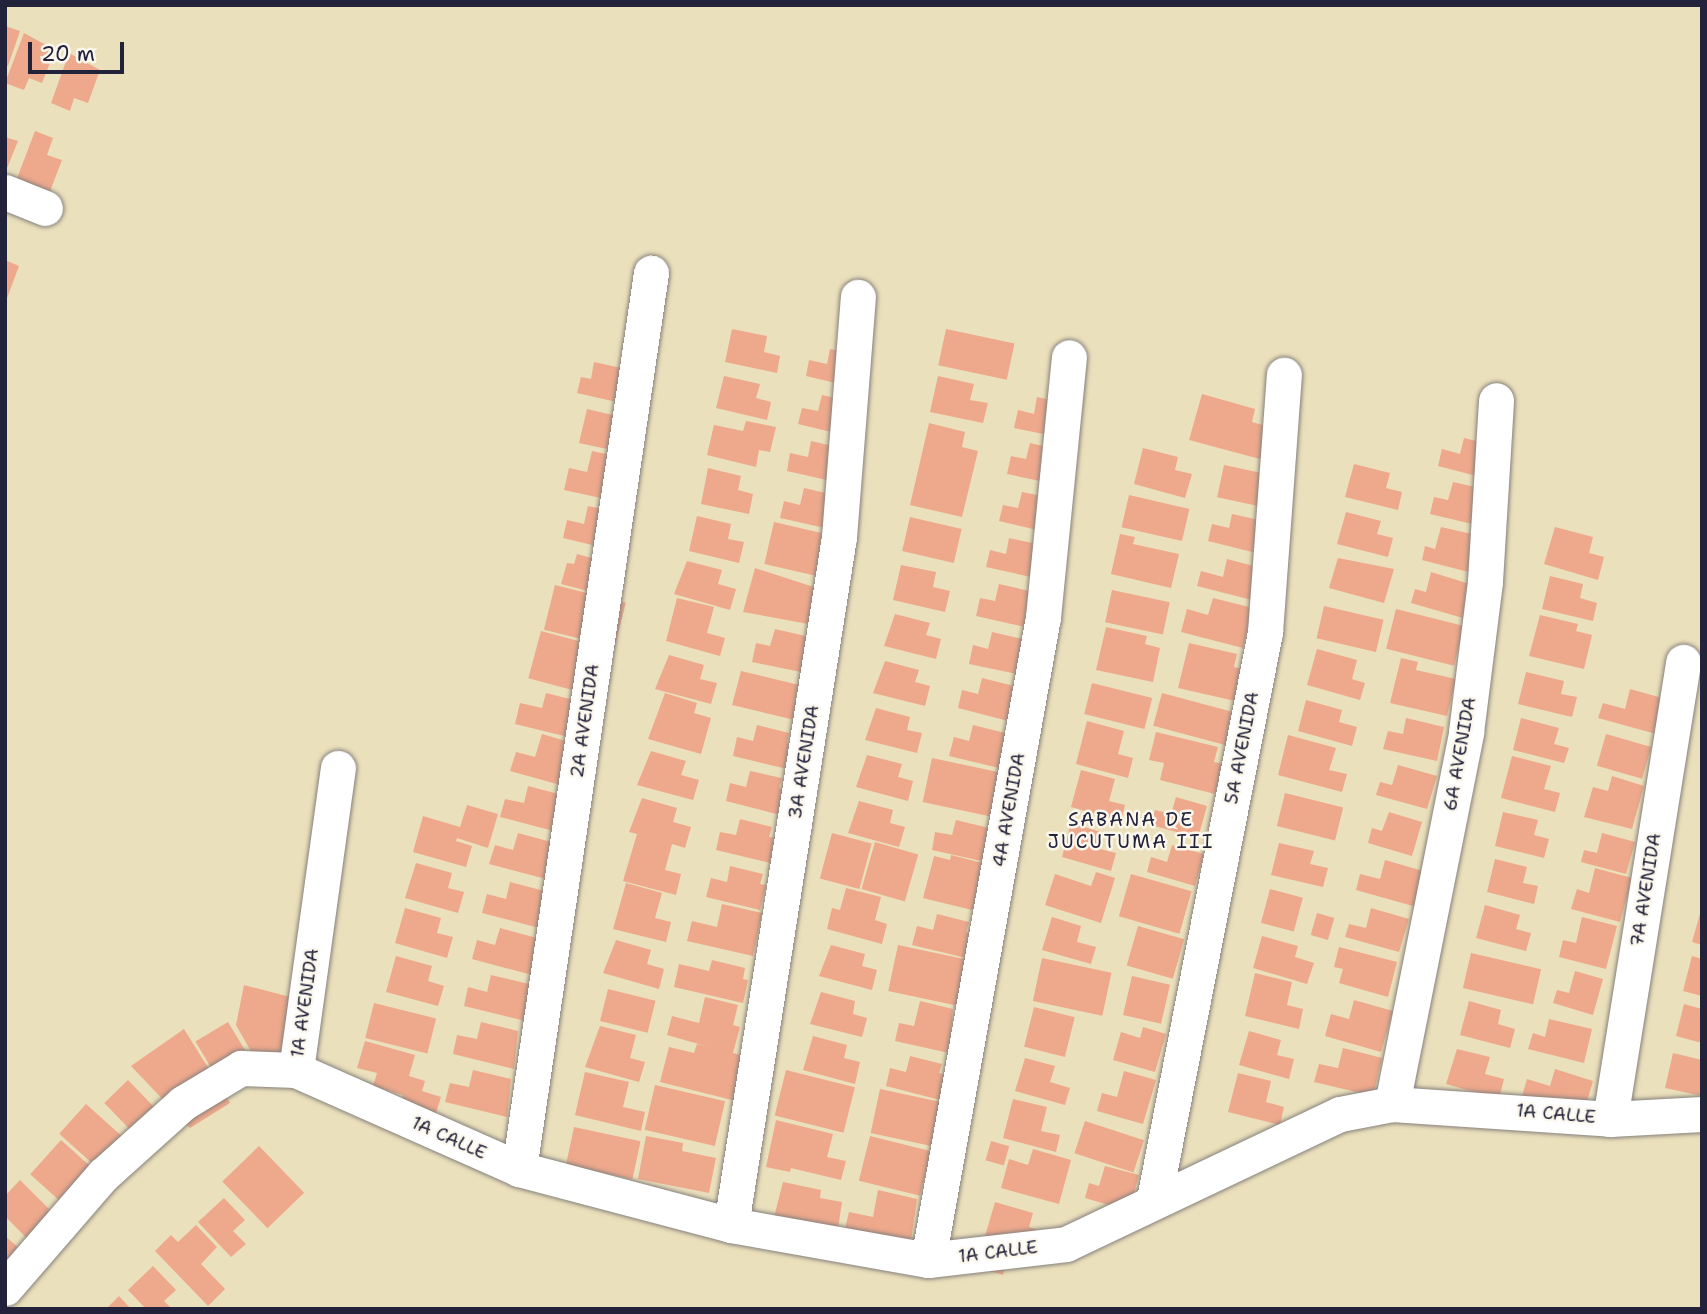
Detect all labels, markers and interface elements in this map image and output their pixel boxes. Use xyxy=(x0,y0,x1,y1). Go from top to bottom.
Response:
scale bar xyxy=(32,28,128,72)
text: 20 m xyxy=(41,40,95,68)
street label: 2A AVENIDA xyxy=(566,663,604,779)
street label: 5A AVENIDA xyxy=(1221,690,1263,806)
street label: 6A AVENIDA xyxy=(1439,695,1481,813)
street label: 3A AVENIDA xyxy=(784,703,824,821)
street label: 4A AVENIDA xyxy=(988,751,1030,869)
district label: SABANA DE JUCUTUMA III xyxy=(1049,809,1213,853)
street label: 7A AVENIDA xyxy=(1626,832,1666,948)
street label: 1A AVENIDA xyxy=(287,947,323,1059)
street label: 1A CALLE xyxy=(1515,1100,1597,1128)
street label: 1A CALLE xyxy=(408,1112,490,1164)
street label: 1A CALLE xyxy=(957,1236,1039,1268)

